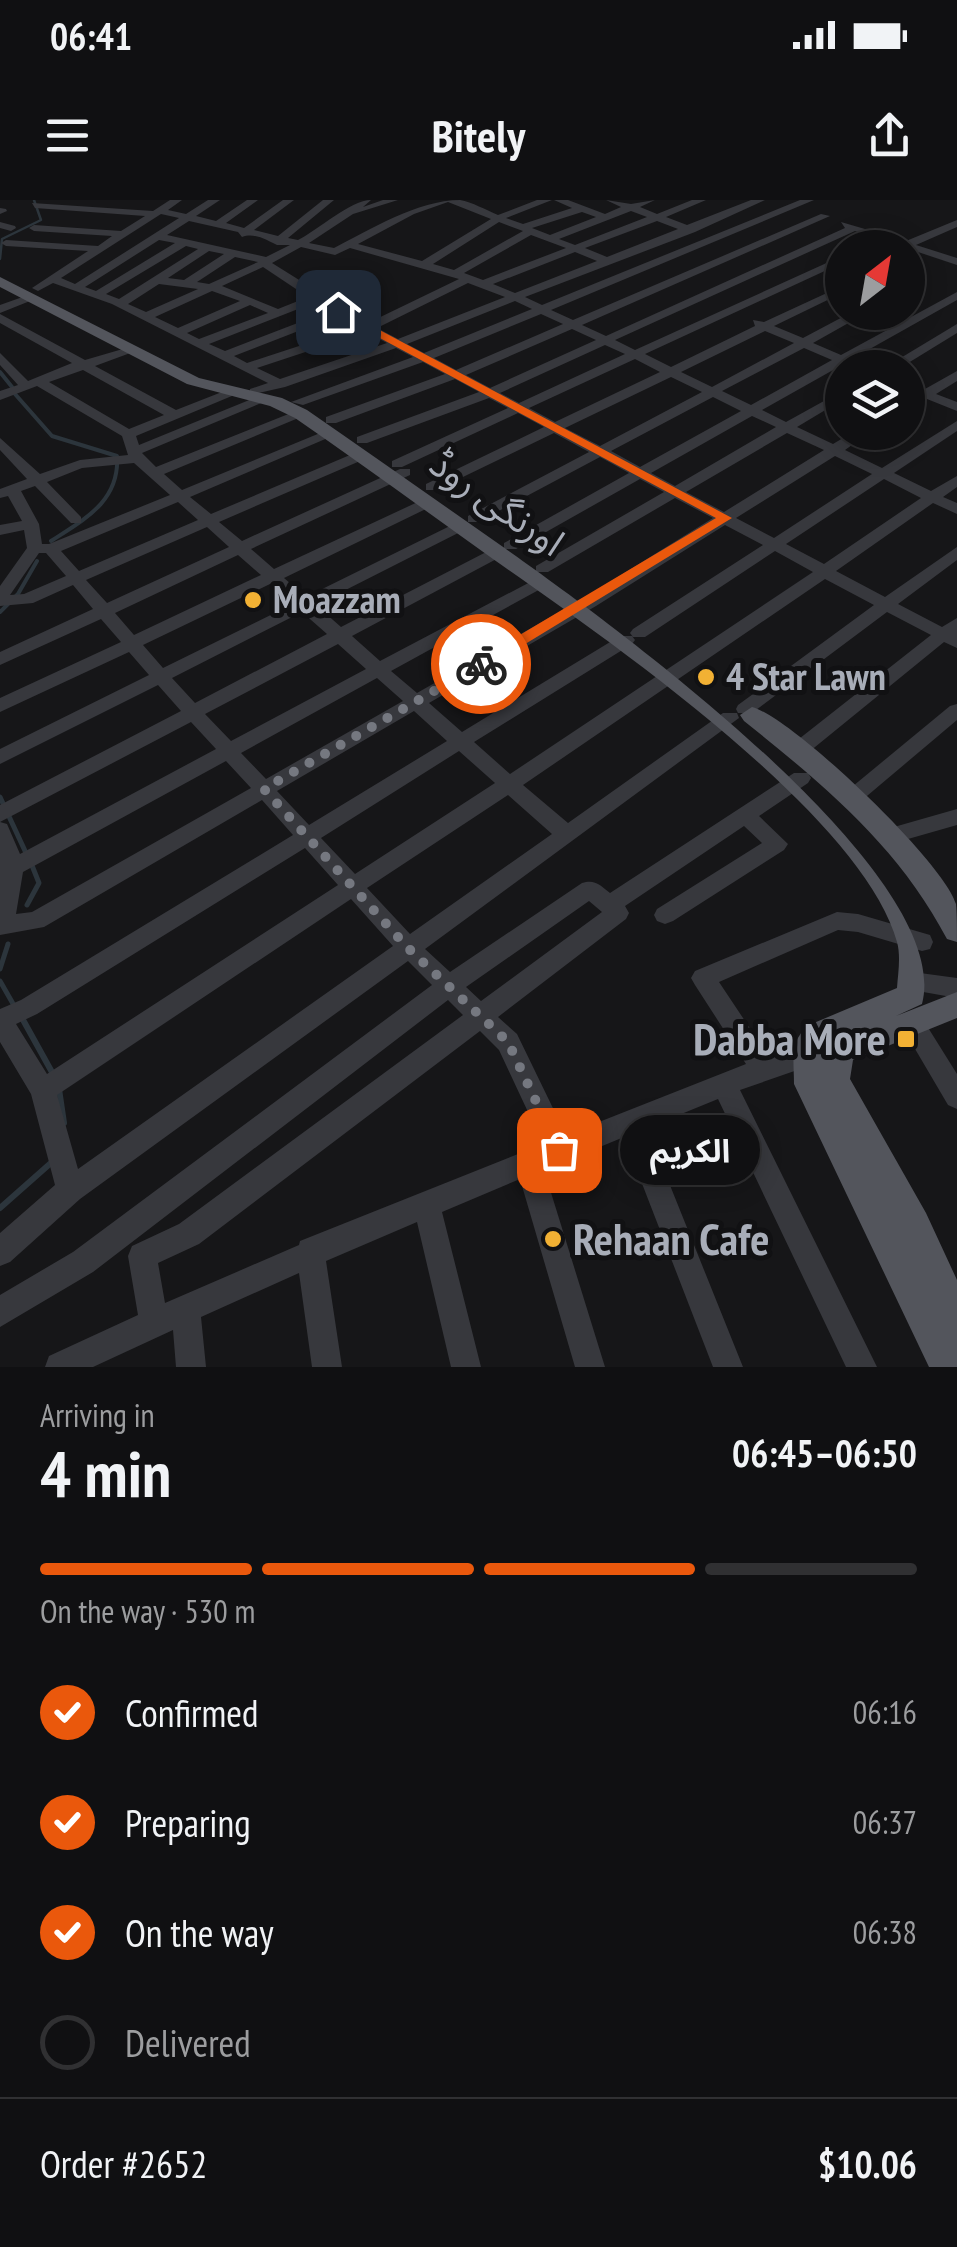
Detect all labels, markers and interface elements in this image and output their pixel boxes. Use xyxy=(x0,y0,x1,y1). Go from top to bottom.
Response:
text: 06:41 xyxy=(50,11,132,60)
text: Bitely xyxy=(432,106,525,164)
icon: menu xyxy=(40,108,95,163)
icon: share xyxy=(862,108,917,163)
north arrow xyxy=(825,230,925,330)
map controls xyxy=(825,230,925,450)
pin xyxy=(296,270,381,355)
icon: home xyxy=(311,285,366,340)
button: layers xyxy=(825,350,925,450)
street label: اورنگی روڈ xyxy=(421,438,575,566)
place label: Moazzam xyxy=(273,574,401,623)
marker: Moazzam xyxy=(242,589,264,611)
courier xyxy=(431,614,531,714)
icon: bike xyxy=(454,637,509,692)
place label: 4 Star Lawn xyxy=(726,651,886,700)
marker: 4 Star Lawn xyxy=(695,666,717,688)
place label: Dabba More xyxy=(693,1009,886,1067)
marker: Dabba More xyxy=(895,1028,917,1050)
pin xyxy=(517,1108,602,1193)
callout: الکریم xyxy=(619,1115,759,1185)
icon: bag xyxy=(532,1123,587,1178)
text: الکریم xyxy=(650,1129,730,1171)
place label: Rehaan Cafe xyxy=(573,1209,769,1267)
marker: Rehaan Cafe xyxy=(542,1228,564,1250)
text: Arriving in xyxy=(40,1394,155,1436)
text: 06:45–06:50 xyxy=(732,1428,917,1477)
text: 4 min xyxy=(40,1431,171,1515)
text: On the way · 530 m xyxy=(40,1590,255,1632)
icon: check xyxy=(40,1685,95,1740)
text: Confirmed xyxy=(125,1688,258,1737)
text: 06:16 xyxy=(853,1691,917,1733)
icon: check xyxy=(40,1795,95,1850)
text: Preparing xyxy=(125,1798,251,1847)
text: 06:37 xyxy=(853,1801,917,1843)
icon: check xyxy=(40,1905,95,1960)
text: On the way xyxy=(125,1908,273,1957)
text: 06:38 xyxy=(853,1911,917,1953)
text: Delivered xyxy=(125,2018,251,2067)
text: Order #2652 xyxy=(40,2139,207,2188)
text: $10.06 xyxy=(818,2139,917,2188)

